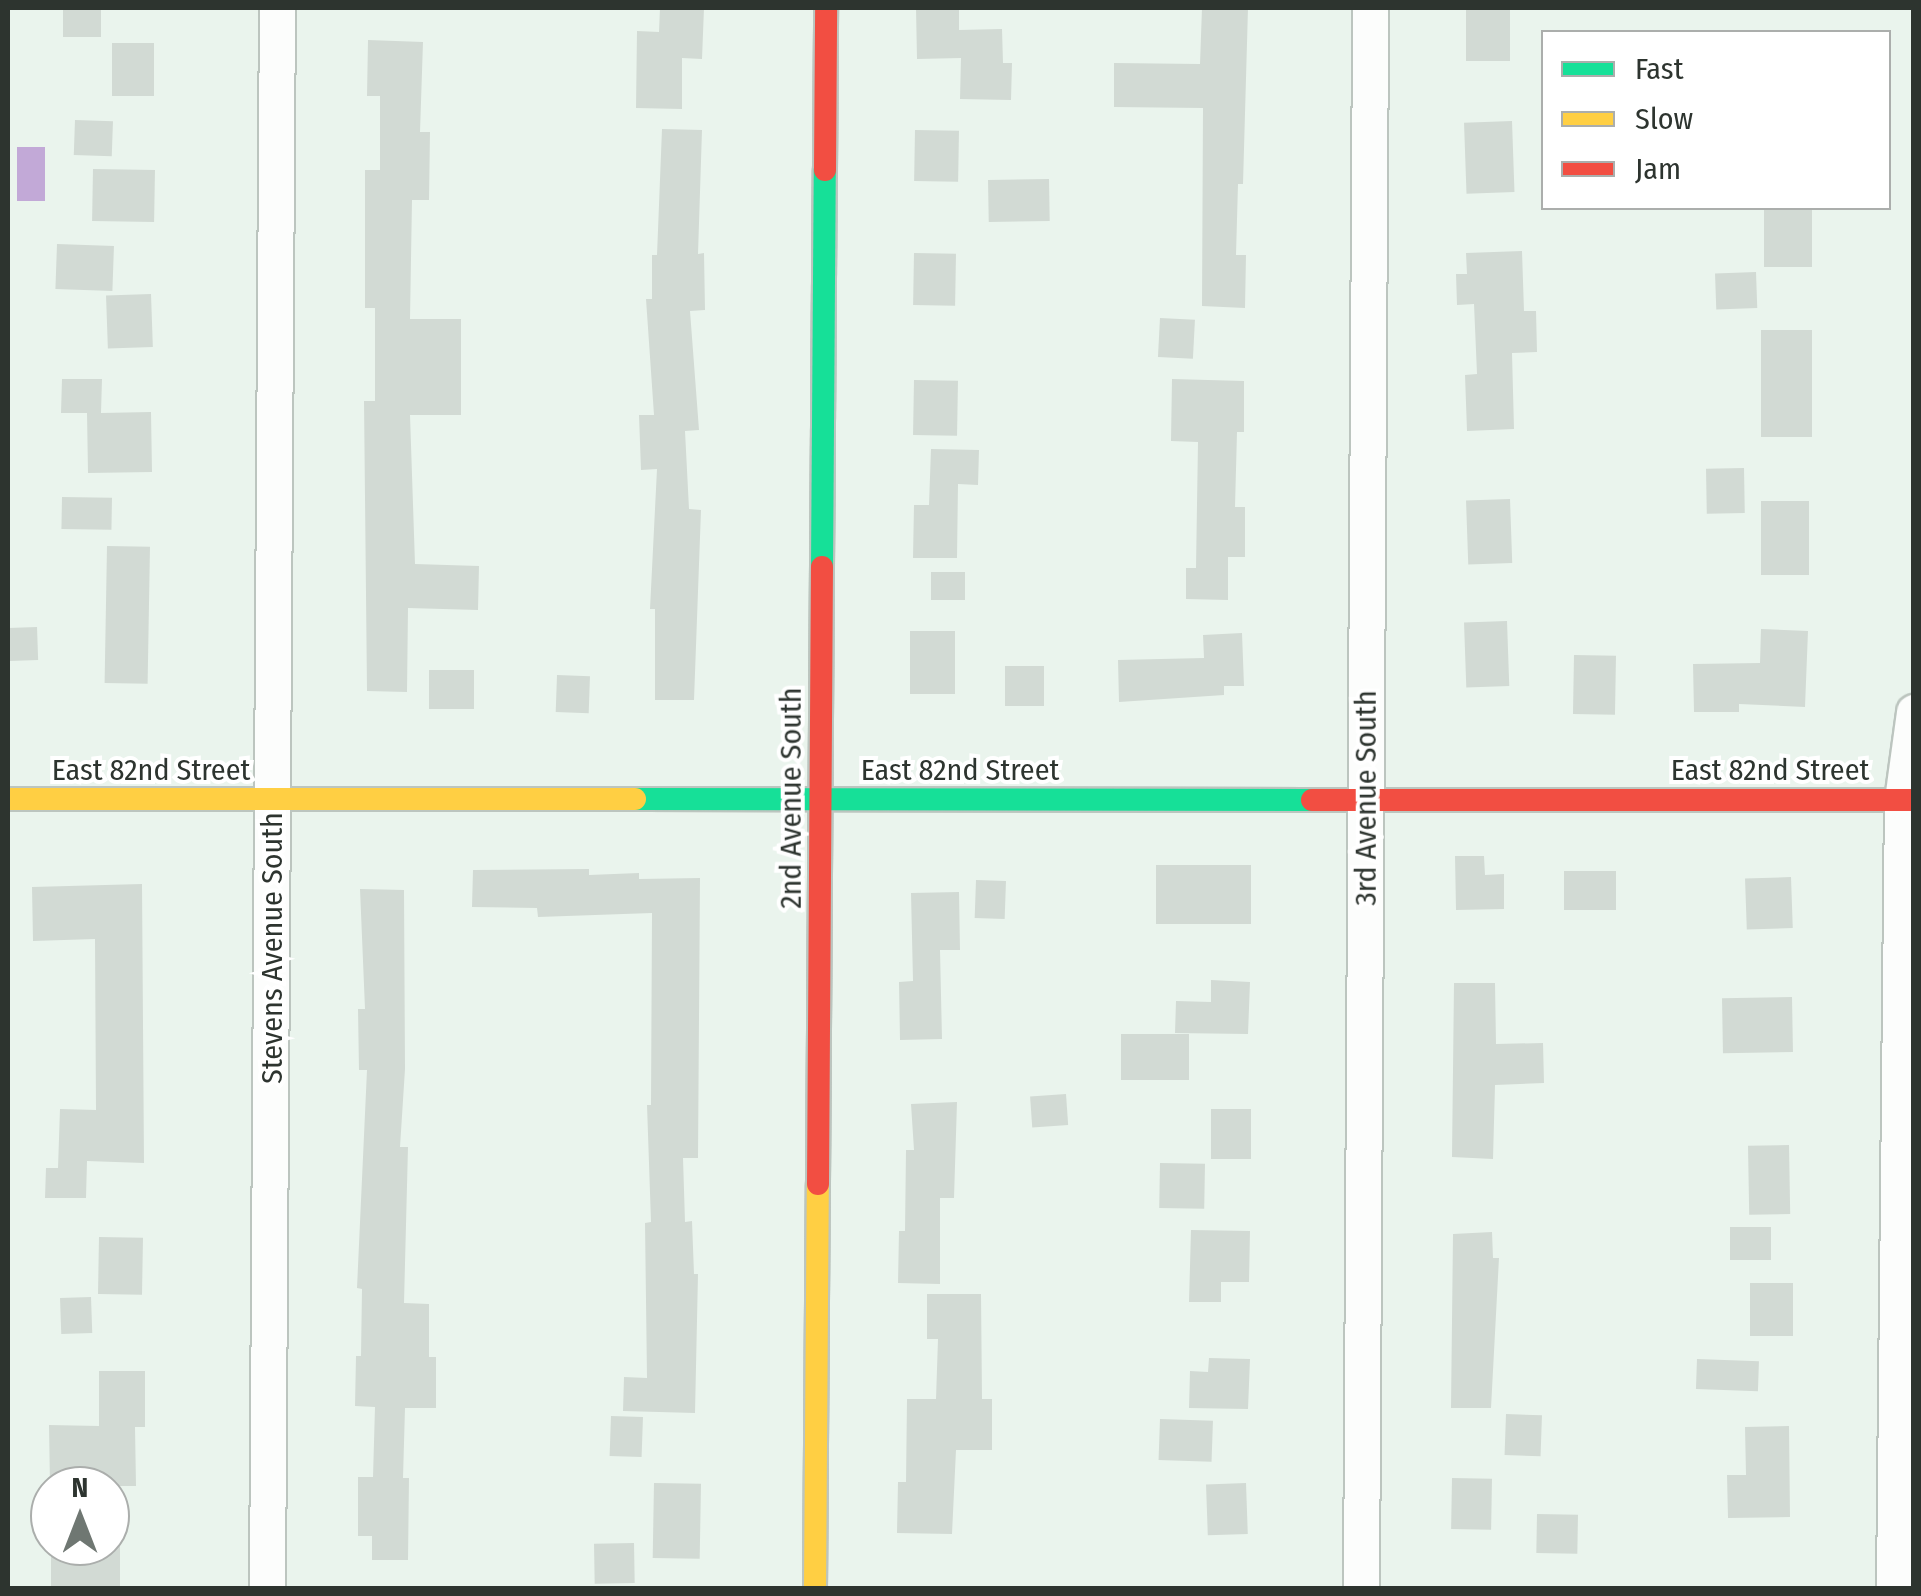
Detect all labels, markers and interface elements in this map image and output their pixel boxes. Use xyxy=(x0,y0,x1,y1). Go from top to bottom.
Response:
legend xyxy=(1541,30,1891,210)
text: Fast xyxy=(1635,51,1683,87)
text: Slow xyxy=(1635,101,1693,137)
text: Jam xyxy=(1635,151,1681,187)
street label: 2nd Avenue South xyxy=(773,687,809,909)
street label: 3rd Avenue South xyxy=(1348,690,1384,906)
street label: East 82nd Street xyxy=(52,752,250,788)
street label: East 82nd Street xyxy=(861,752,1059,788)
street label: East 82nd Street xyxy=(1671,752,1869,788)
street label: Stevens Avenue South xyxy=(254,812,290,1084)
north arrow xyxy=(30,1466,130,1566)
text: N xyxy=(72,1471,88,1504)

